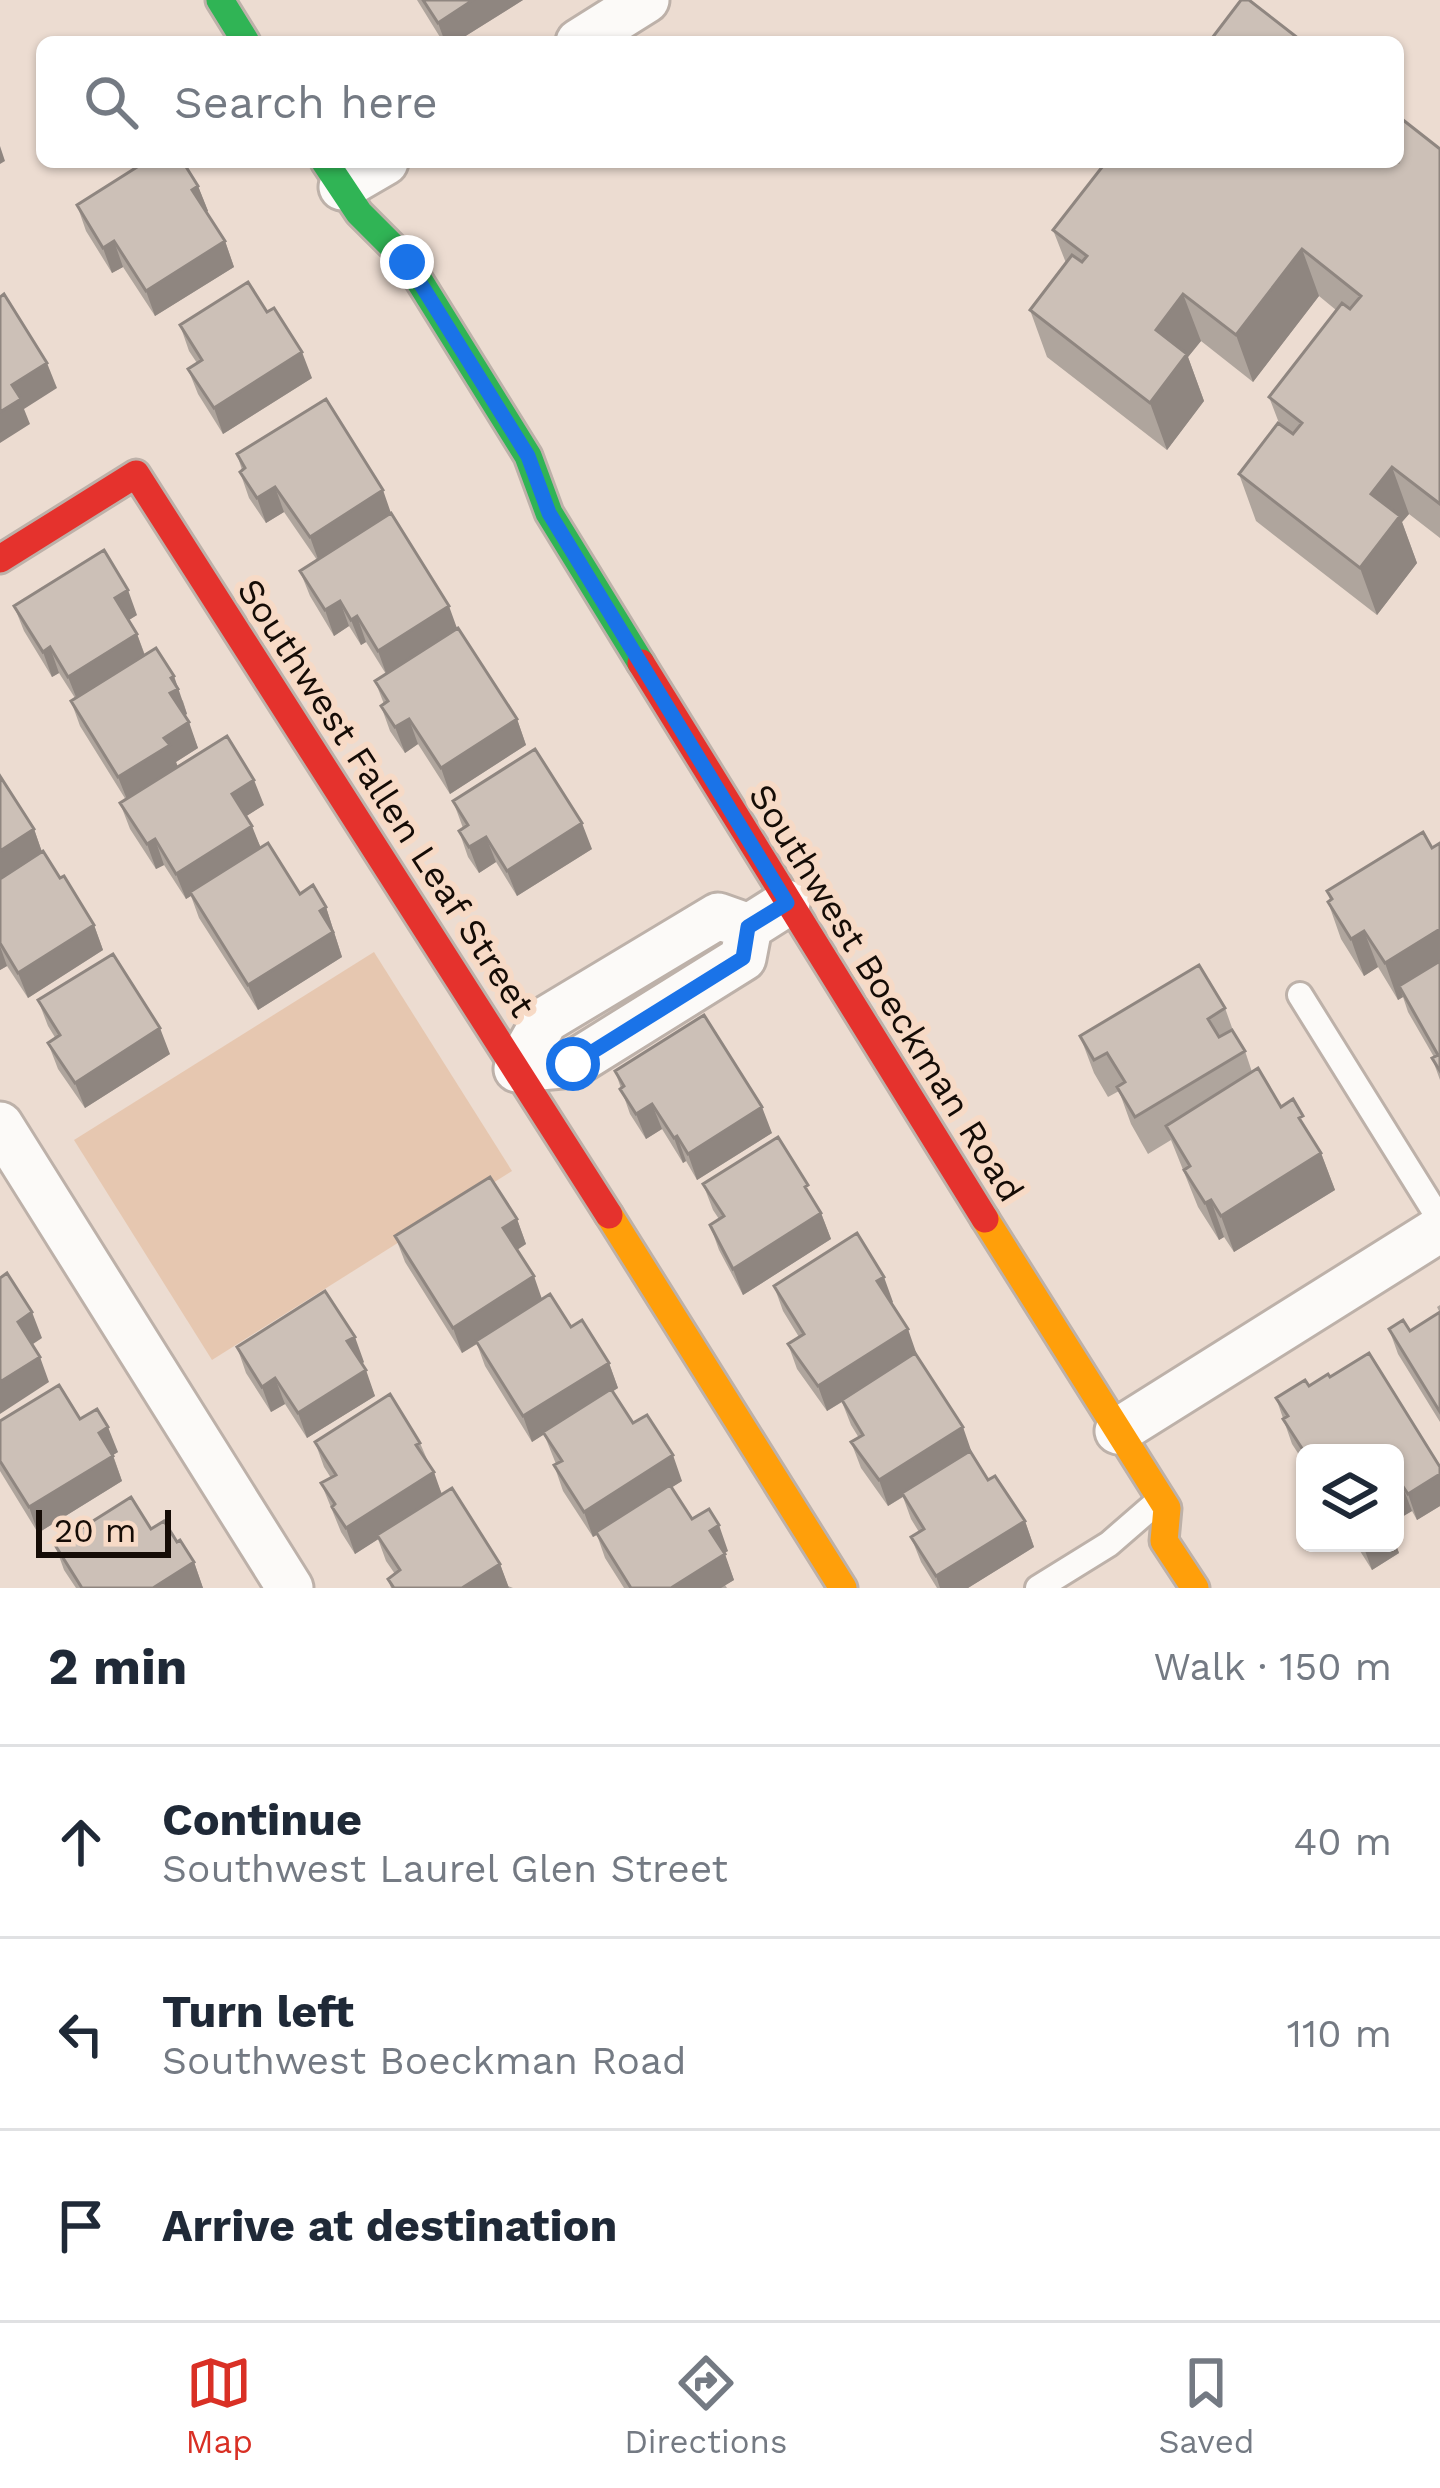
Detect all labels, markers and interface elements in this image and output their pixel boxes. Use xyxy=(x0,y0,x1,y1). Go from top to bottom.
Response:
search box xyxy=(36,36,1404,168)
icon: search xyxy=(78,69,144,135)
text: Search here xyxy=(174,76,438,129)
route end xyxy=(380,235,434,289)
street label: Southwest Fallen Leaf Street xyxy=(228,571,544,1025)
street label: Southwest Boeckman Road xyxy=(740,777,1032,1209)
route start xyxy=(546,1037,600,1091)
map controls xyxy=(1296,1444,1404,1552)
button: layers xyxy=(1296,1444,1404,1552)
scale bar xyxy=(36,1504,171,1557)
text: 20 m xyxy=(54,1511,136,1550)
text: 2 min xyxy=(48,1637,187,1696)
text: Walk · 150 m xyxy=(1154,1644,1392,1689)
text: Continue xyxy=(162,1793,362,1846)
icon: ahead xyxy=(48,1809,114,1875)
text: 40 m xyxy=(1293,1819,1392,1864)
text: Southwest Laurel Glen Street xyxy=(162,1846,728,1891)
text: Turn left xyxy=(162,1985,354,2038)
icon: left xyxy=(48,2001,114,2067)
text: 110 m xyxy=(1287,2011,1392,2056)
text: Southwest Boeckman Road xyxy=(162,2038,687,2083)
icon: arrive xyxy=(48,2193,114,2259)
text: Arrive at destination xyxy=(162,2199,617,2252)
tab: Map xyxy=(186,2350,253,2461)
tab: Directions xyxy=(624,2350,787,2461)
tab: Saved xyxy=(1159,2350,1254,2461)

